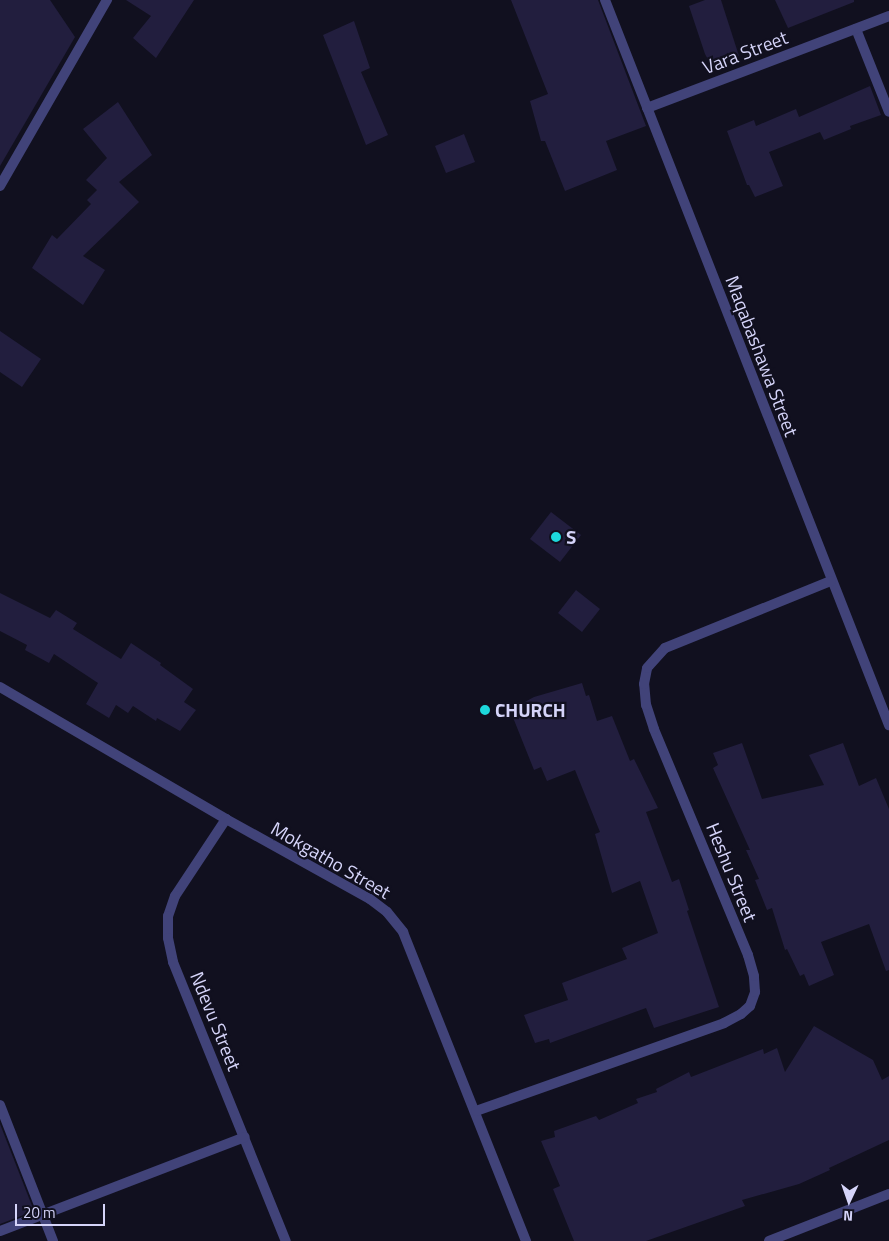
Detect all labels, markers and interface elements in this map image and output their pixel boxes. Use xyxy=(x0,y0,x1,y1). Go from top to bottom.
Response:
street label: Vara Street xyxy=(699,25,791,79)
street label: Maqabashawa Street xyxy=(721,273,803,439)
place label: S xyxy=(566,526,576,548)
marker: S xyxy=(550,531,562,543)
place label: CHURCH xyxy=(495,699,566,721)
marker: CHURCH xyxy=(479,704,491,716)
street label: Mokgatho Street xyxy=(267,817,395,903)
street label: Heshu Street xyxy=(702,819,762,925)
street label: Ndevu Street xyxy=(186,968,246,1074)
north arrow xyxy=(824,1176,874,1226)
scale bar xyxy=(18,1194,108,1226)
text: 20 m xyxy=(23,1201,56,1224)
text: N xyxy=(843,1206,854,1227)

